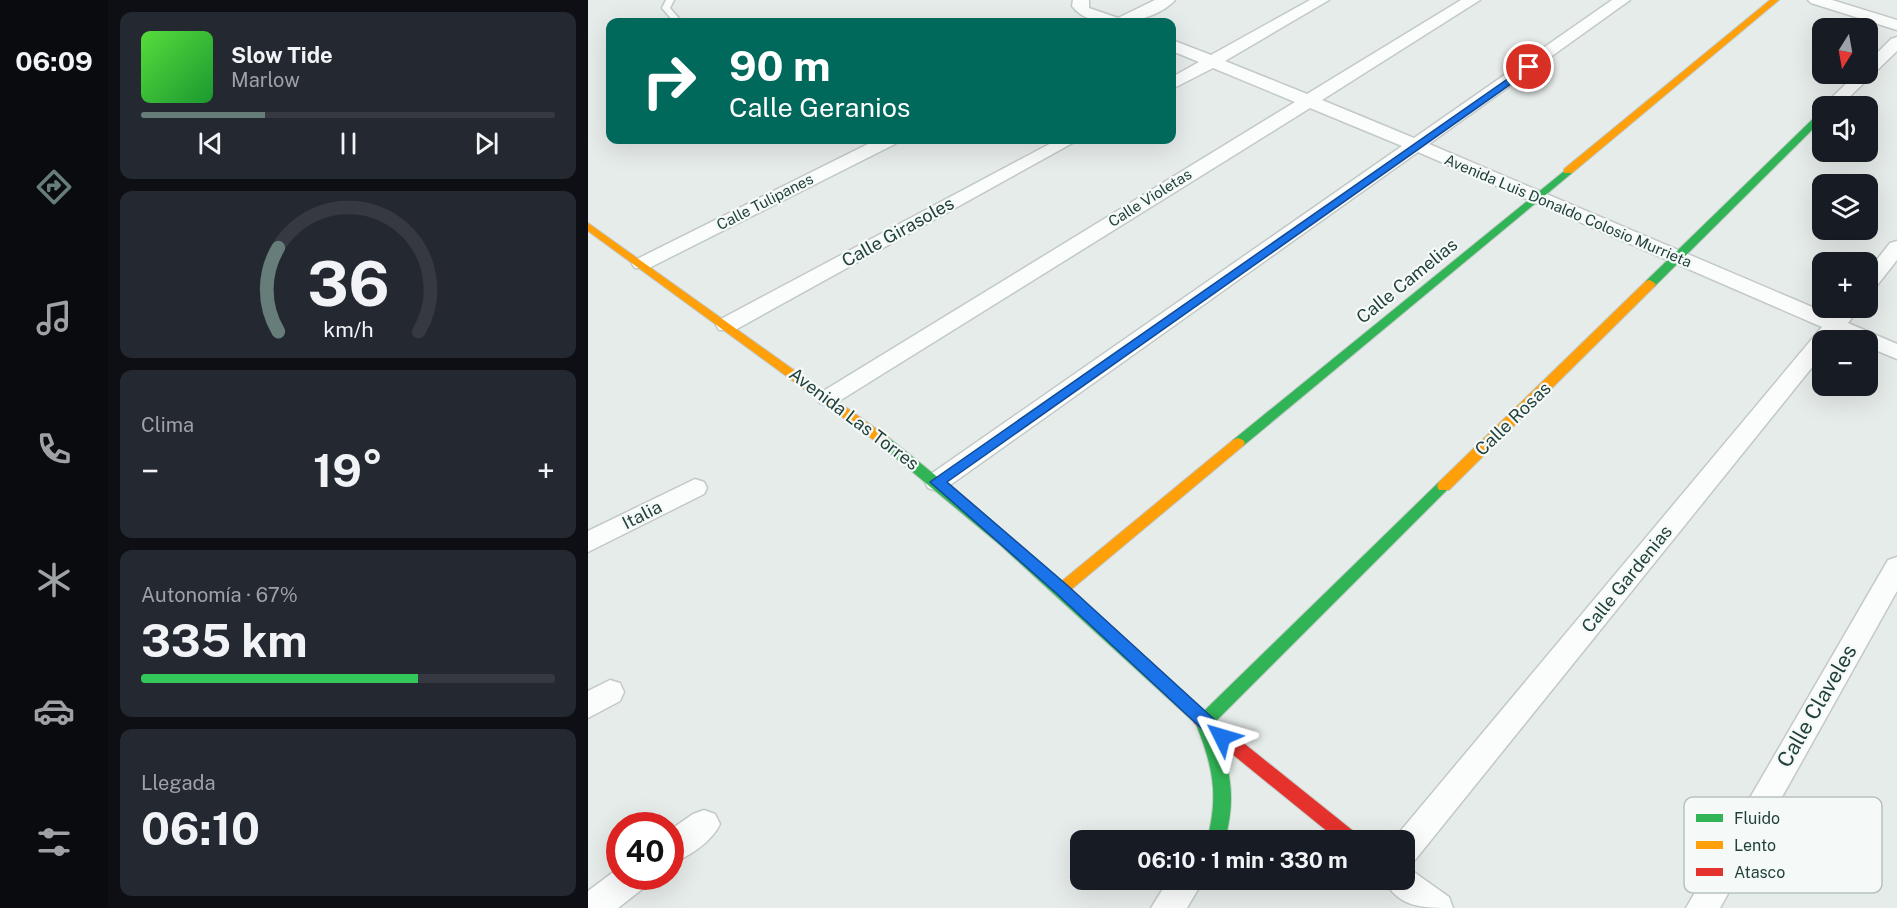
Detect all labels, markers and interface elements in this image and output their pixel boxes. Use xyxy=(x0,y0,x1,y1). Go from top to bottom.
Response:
north arrow xyxy=(1812,18,1878,84)
map controls xyxy=(1812,18,1878,396)
text: 90 m xyxy=(729,41,831,90)
pin xyxy=(1503,41,1554,92)
text: Slow Tide xyxy=(231,42,333,68)
icon: right xyxy=(630,42,708,120)
text: 06:09 xyxy=(15,45,93,77)
icon: arrive xyxy=(1512,50,1545,83)
text: Marlow xyxy=(231,68,300,92)
text: Calle Geranios xyxy=(729,91,910,123)
button: sound xyxy=(1812,96,1878,162)
icon: previous xyxy=(194,127,227,160)
icon: pause xyxy=(332,127,365,160)
icon: next xyxy=(470,127,503,160)
street label: Avenida Luis Donaldo Colosio Murrieta xyxy=(1442,151,1694,270)
street label: Calle Violetas xyxy=(1105,165,1194,230)
icon: directions xyxy=(33,166,75,208)
street label: Calle Tulipanes xyxy=(714,170,816,233)
button: layers xyxy=(1812,174,1878,240)
street label: Calle Girasoles xyxy=(838,192,957,271)
street label: Calle Camelias xyxy=(1352,234,1461,328)
text: 36 xyxy=(307,247,389,320)
button: + xyxy=(1812,252,1878,318)
icon: music xyxy=(33,297,75,339)
text: km/h xyxy=(323,317,373,342)
button: − xyxy=(1812,330,1878,396)
street label: Avenida Las Torres xyxy=(785,363,923,474)
street label: Calle Rosas xyxy=(1470,377,1555,460)
text: Clima xyxy=(141,413,194,437)
icon: phone xyxy=(33,428,75,470)
text: 19° xyxy=(313,444,383,497)
text: − xyxy=(141,452,159,490)
text: + xyxy=(537,452,555,490)
street label: Italia xyxy=(618,496,665,533)
street label: Calle Gardenias xyxy=(1577,521,1676,636)
icon: climate xyxy=(33,559,75,601)
text: Autonomía · 67% xyxy=(141,583,298,607)
text: 335 km xyxy=(141,614,308,667)
street label: Calle Claveles xyxy=(1771,640,1862,771)
icon: car xyxy=(33,690,75,732)
position arrow xyxy=(1190,705,1254,769)
text: Llegada xyxy=(141,771,216,795)
legend xyxy=(1684,797,1882,893)
text: 06:10 xyxy=(141,802,260,855)
text: Fluido xyxy=(1734,809,1780,828)
speed limit sign: 40 xyxy=(606,812,684,890)
icon: filters xyxy=(33,821,75,863)
text: Lento xyxy=(1734,836,1776,855)
text: 06:10 · 1 min · 330 m xyxy=(1137,847,1348,873)
text: Atasco xyxy=(1734,863,1785,882)

